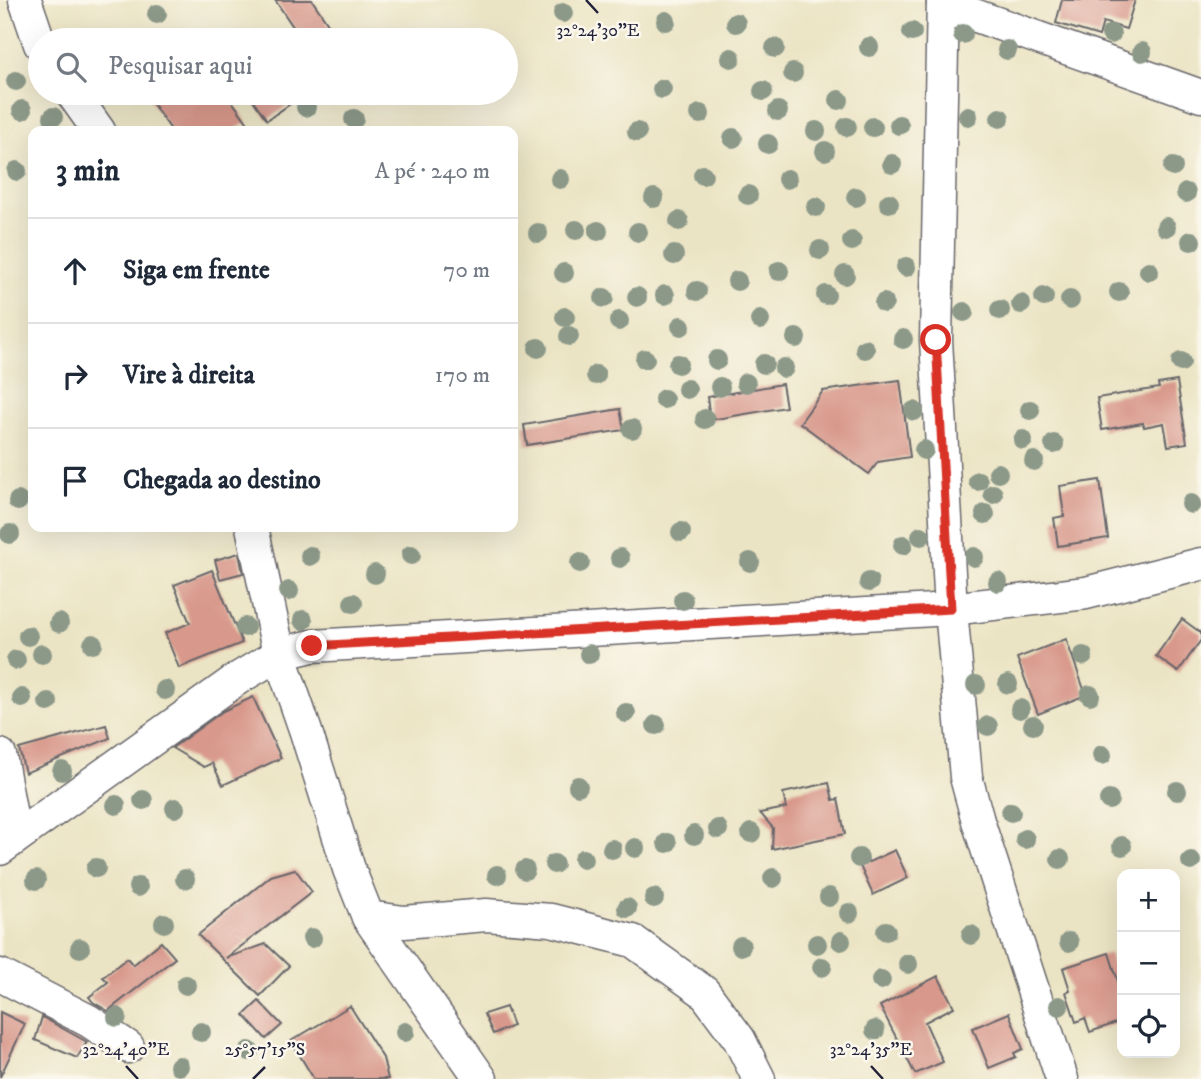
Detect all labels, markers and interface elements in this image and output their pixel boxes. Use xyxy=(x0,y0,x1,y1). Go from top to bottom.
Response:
text: 32°24'30"E xyxy=(556,20,640,42)
search box xyxy=(28,28,518,105)
icon: search xyxy=(52,48,90,86)
text: Pesquisar aqui xyxy=(108,50,252,83)
text: 3 min xyxy=(56,153,120,190)
text: A pé · 240 m xyxy=(375,157,490,186)
icon: ahead xyxy=(56,252,94,290)
text: Siga em frente xyxy=(123,254,270,287)
text: 70 m xyxy=(443,256,490,285)
route start xyxy=(920,324,951,355)
icon: right xyxy=(56,357,94,395)
text: Vire à direita xyxy=(123,359,255,392)
text: 170 m xyxy=(435,361,490,390)
icon: arrive xyxy=(56,462,94,500)
text: Chegada ao destino xyxy=(123,464,321,497)
route end xyxy=(296,630,327,661)
map controls xyxy=(1117,869,1180,1058)
button: + xyxy=(1117,869,1180,932)
button: − xyxy=(1117,932,1180,995)
button: locate xyxy=(1117,995,1180,1058)
text: 32°24'40"E xyxy=(83,1039,170,1061)
text: 25°57'15"S xyxy=(225,1039,305,1061)
text: 32°24'35"E xyxy=(830,1039,912,1061)

